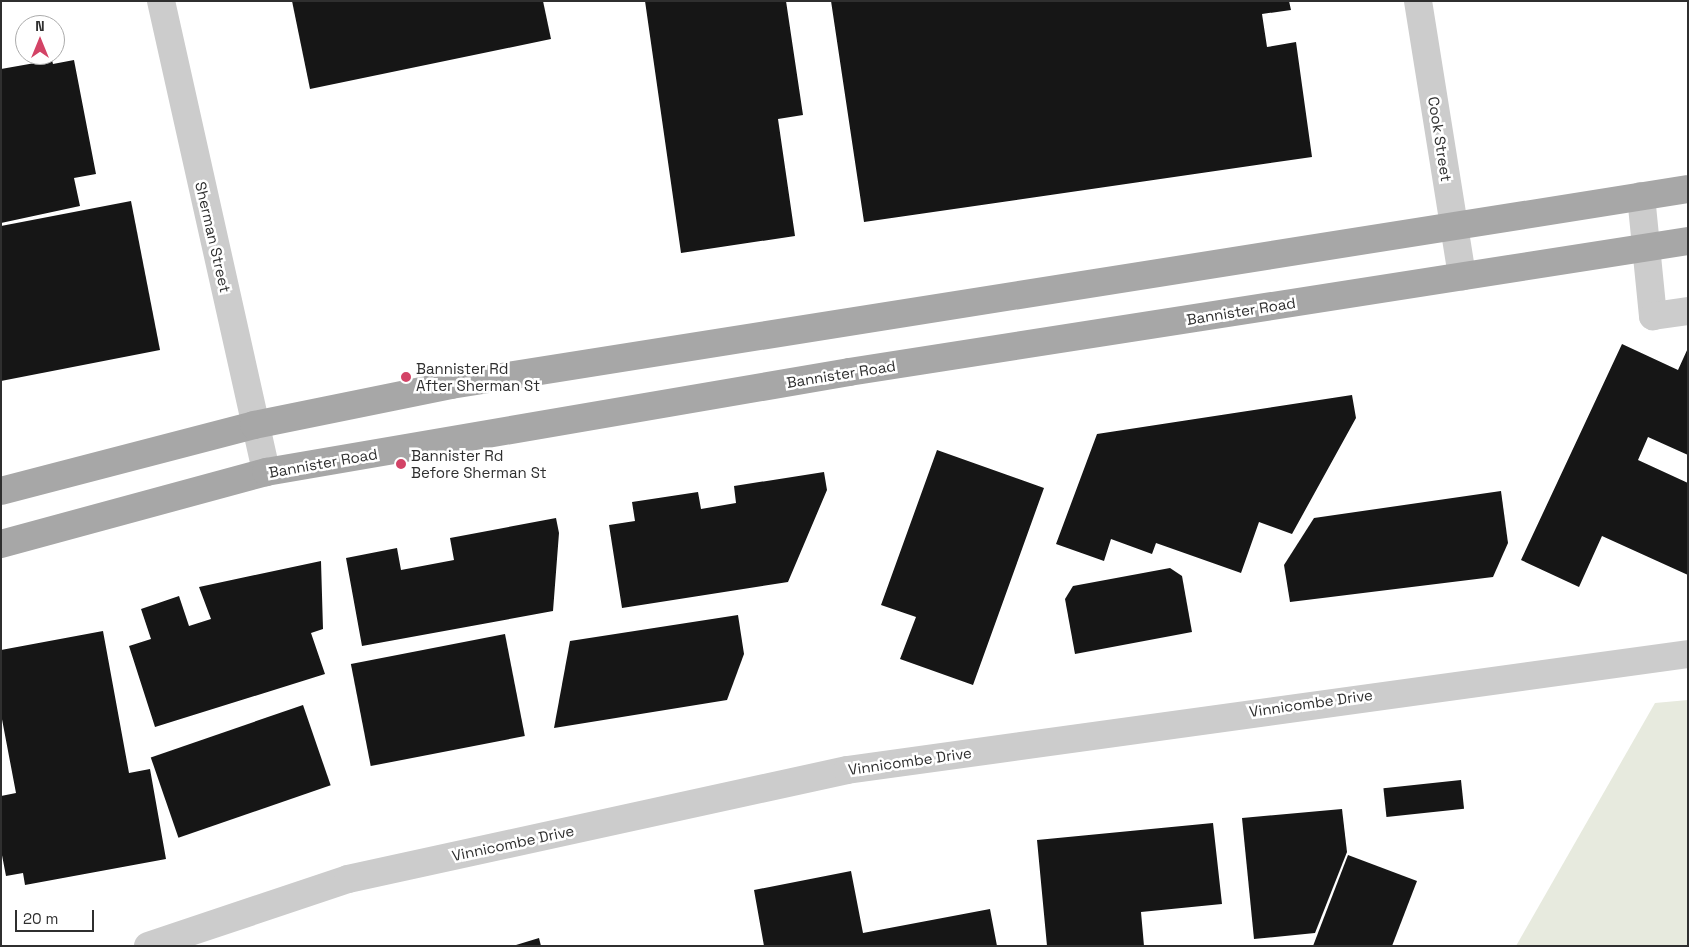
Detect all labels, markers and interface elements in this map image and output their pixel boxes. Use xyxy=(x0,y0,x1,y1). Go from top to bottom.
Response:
north arrow xyxy=(15,15,65,65)
text: N xyxy=(35,17,45,35)
street label: Cook Street xyxy=(1424,95,1456,183)
street label: Sherman Street xyxy=(191,180,235,294)
street label: Bannister Road xyxy=(1185,293,1297,329)
street label: Bannister Road xyxy=(785,356,897,392)
place label: Bannister Rd After Sherman St xyxy=(416,359,540,394)
marker: Bannister Rd After Sherman St xyxy=(400,371,412,383)
street label: Bannister Road xyxy=(267,445,379,481)
place label: Bannister Rd Before Sherman St xyxy=(411,446,547,481)
marker: Bannister Rd Before Sherman St xyxy=(395,458,407,470)
street label: Vinnicombe Drive xyxy=(1248,685,1374,721)
street label: Vinnicombe Drive xyxy=(847,743,973,779)
street label: Vinnicombe Drive xyxy=(450,821,576,865)
scale bar xyxy=(18,900,96,932)
text: 20 m xyxy=(23,909,58,928)

